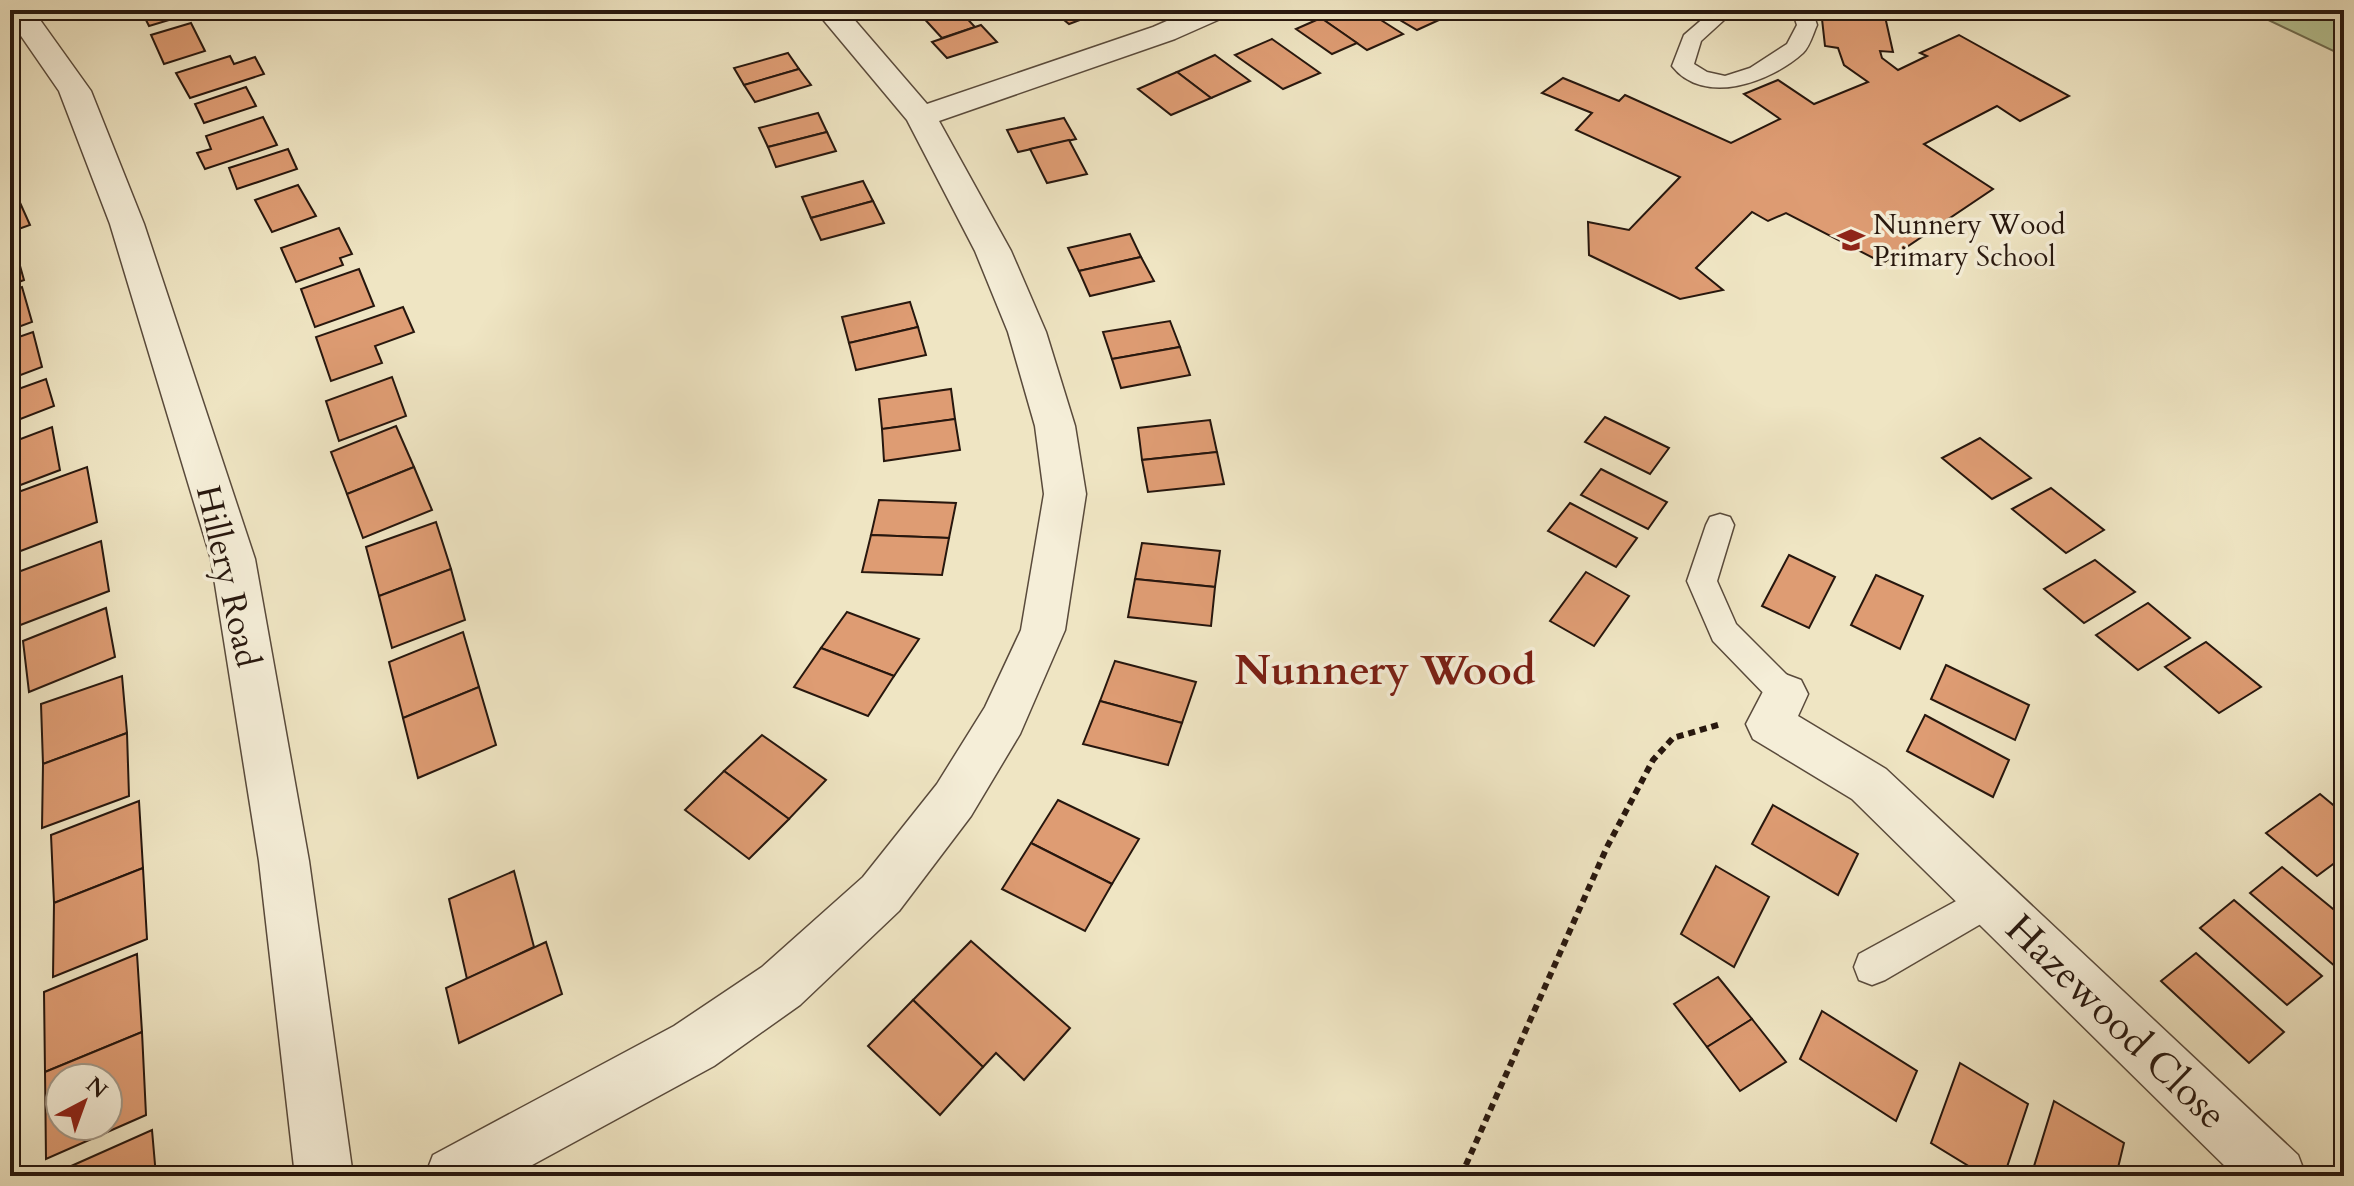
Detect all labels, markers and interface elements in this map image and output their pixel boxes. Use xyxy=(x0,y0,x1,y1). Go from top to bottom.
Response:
place label: Nunnery Wood Primary School xyxy=(1873,206,2066,276)
school or university icon: Nunnery Wood Primary School xyxy=(1836,225,1866,255)
street label: Hillery Road xyxy=(185,481,271,672)
district label: Nunnery Wood xyxy=(1234,642,1536,699)
street label: Hazewood Close xyxy=(1993,902,2239,1142)
north arrow xyxy=(44,1062,124,1142)
text: N xyxy=(79,1070,114,1105)

